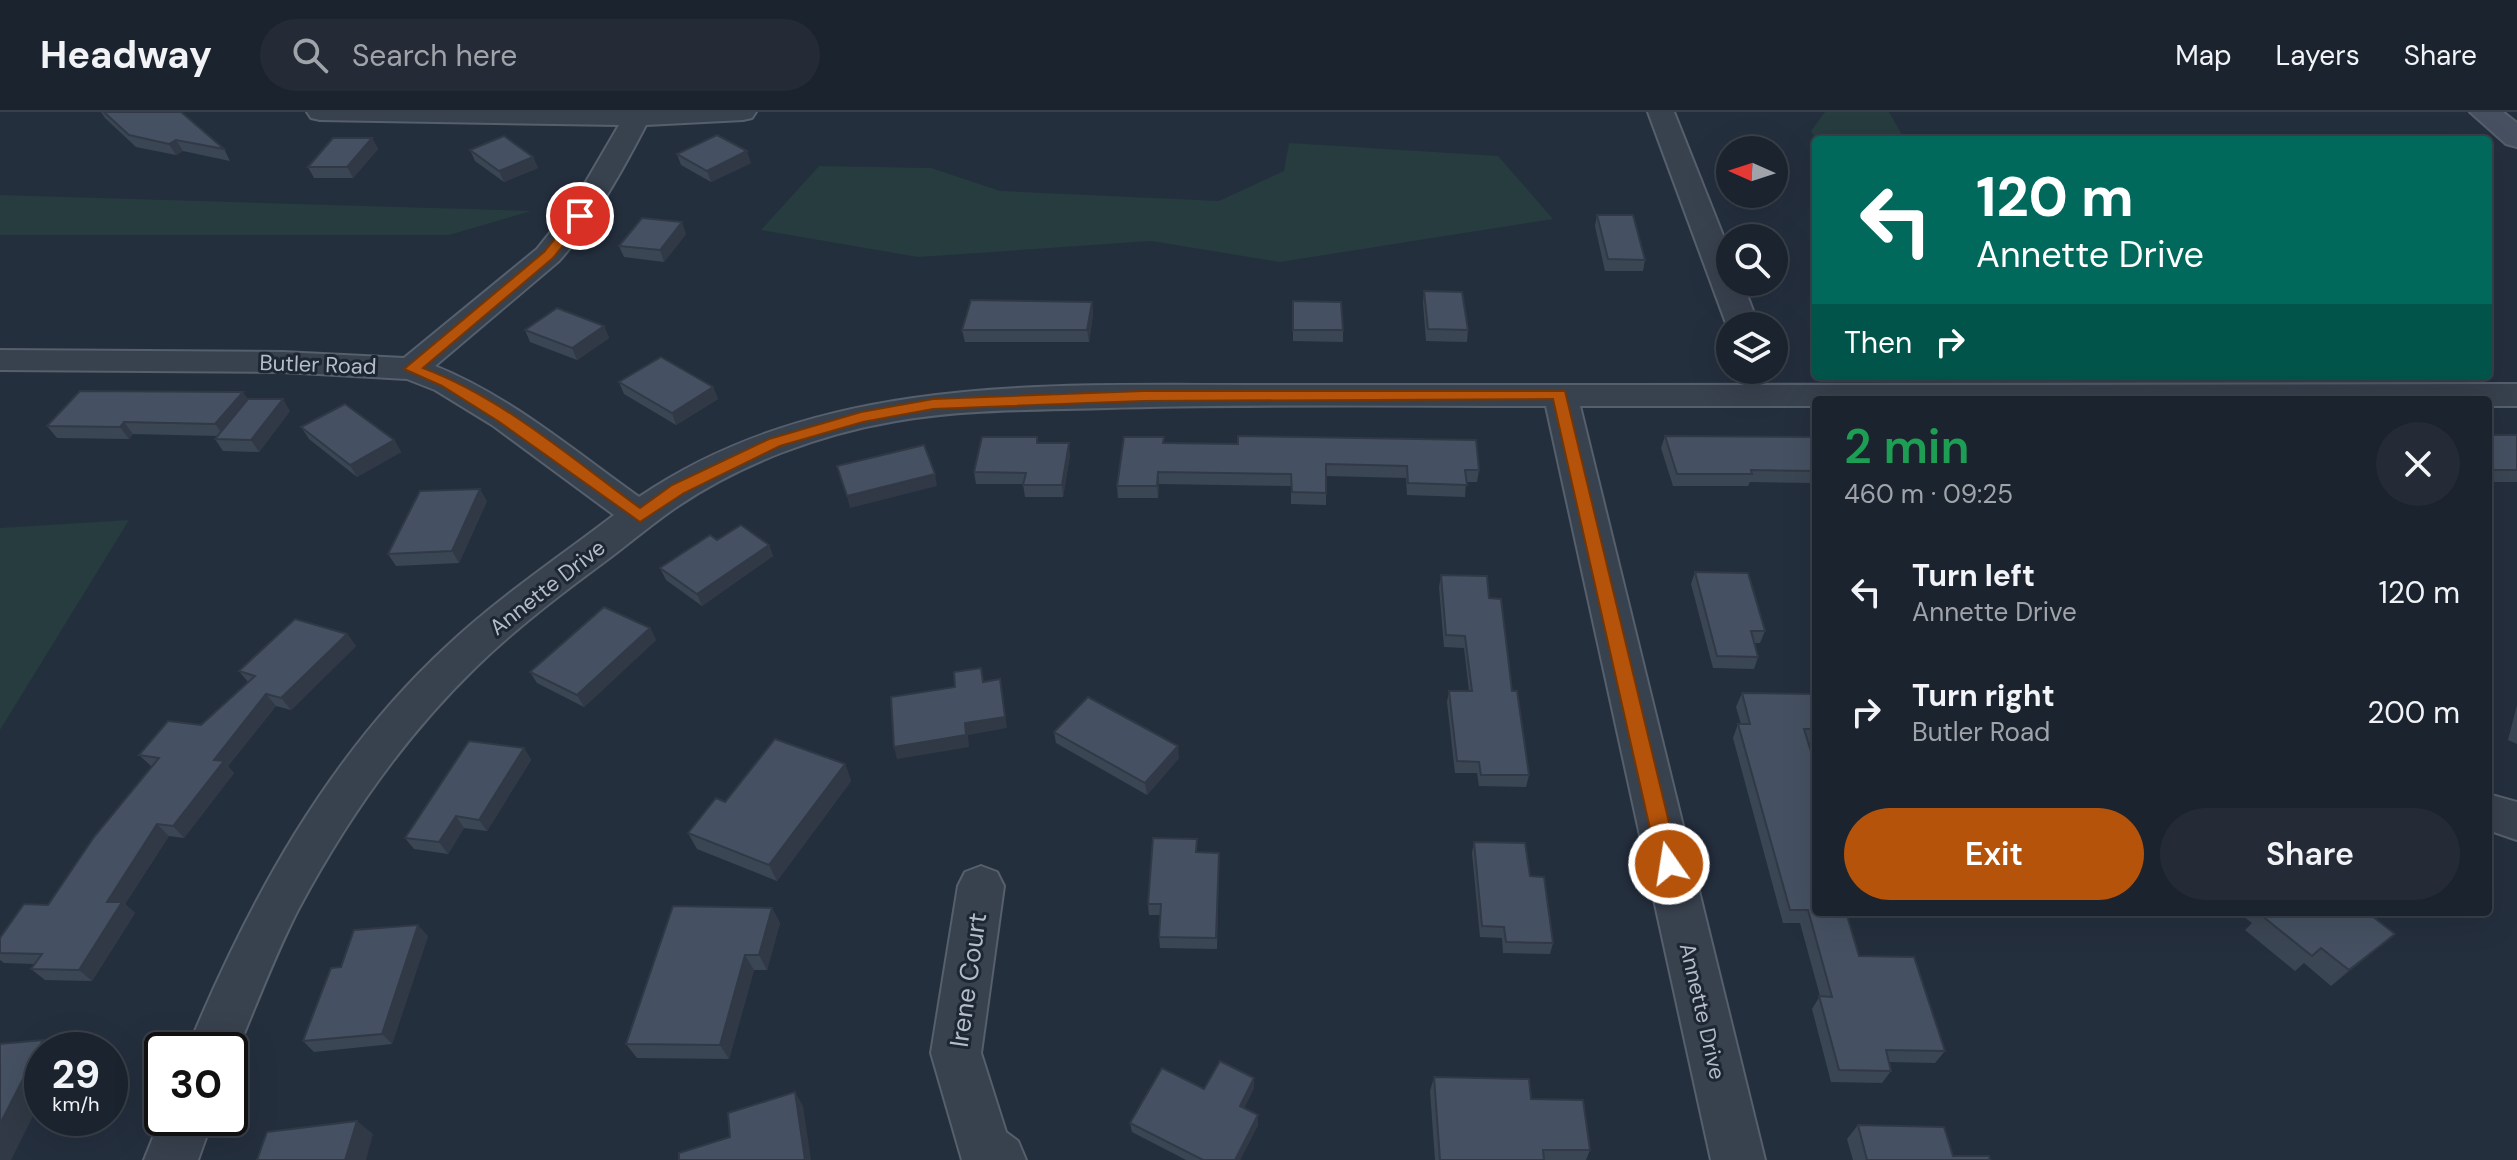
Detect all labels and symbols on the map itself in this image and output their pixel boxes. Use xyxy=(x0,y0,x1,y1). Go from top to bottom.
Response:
north arrow xyxy=(1716,136,1788,208)
pin xyxy=(546,182,614,250)
street label: Butler Road xyxy=(259,348,377,381)
street label: Annette Drive xyxy=(483,533,611,642)
position arrow xyxy=(1627,822,1711,906)
street label: Irene Court xyxy=(942,911,994,1049)
street label: Annette Drive xyxy=(1673,940,1732,1082)
speed limit sign: 30 xyxy=(144,1032,248,1136)

